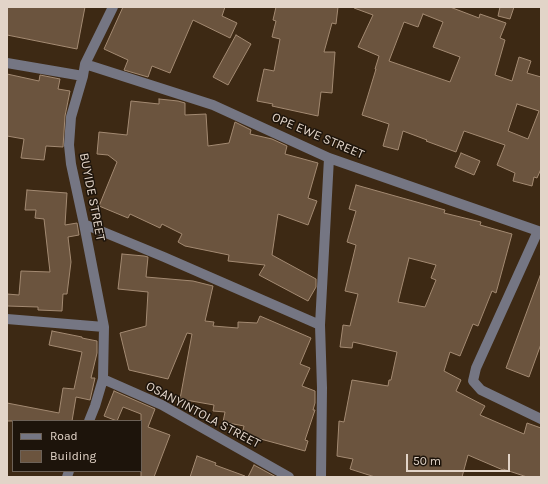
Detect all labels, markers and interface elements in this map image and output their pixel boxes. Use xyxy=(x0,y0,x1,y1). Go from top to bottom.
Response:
street label: OPE EWE STREET xyxy=(270,110,366,162)
street label: BUYIDE STREET xyxy=(76,151,108,243)
street label: OSANYINTOLA STREET xyxy=(143,378,263,452)
legend xyxy=(12,420,142,472)
text: Road xyxy=(50,429,78,443)
scale bar xyxy=(408,446,512,472)
text: Building xyxy=(50,449,96,463)
text: 50 m xyxy=(413,454,441,468)

